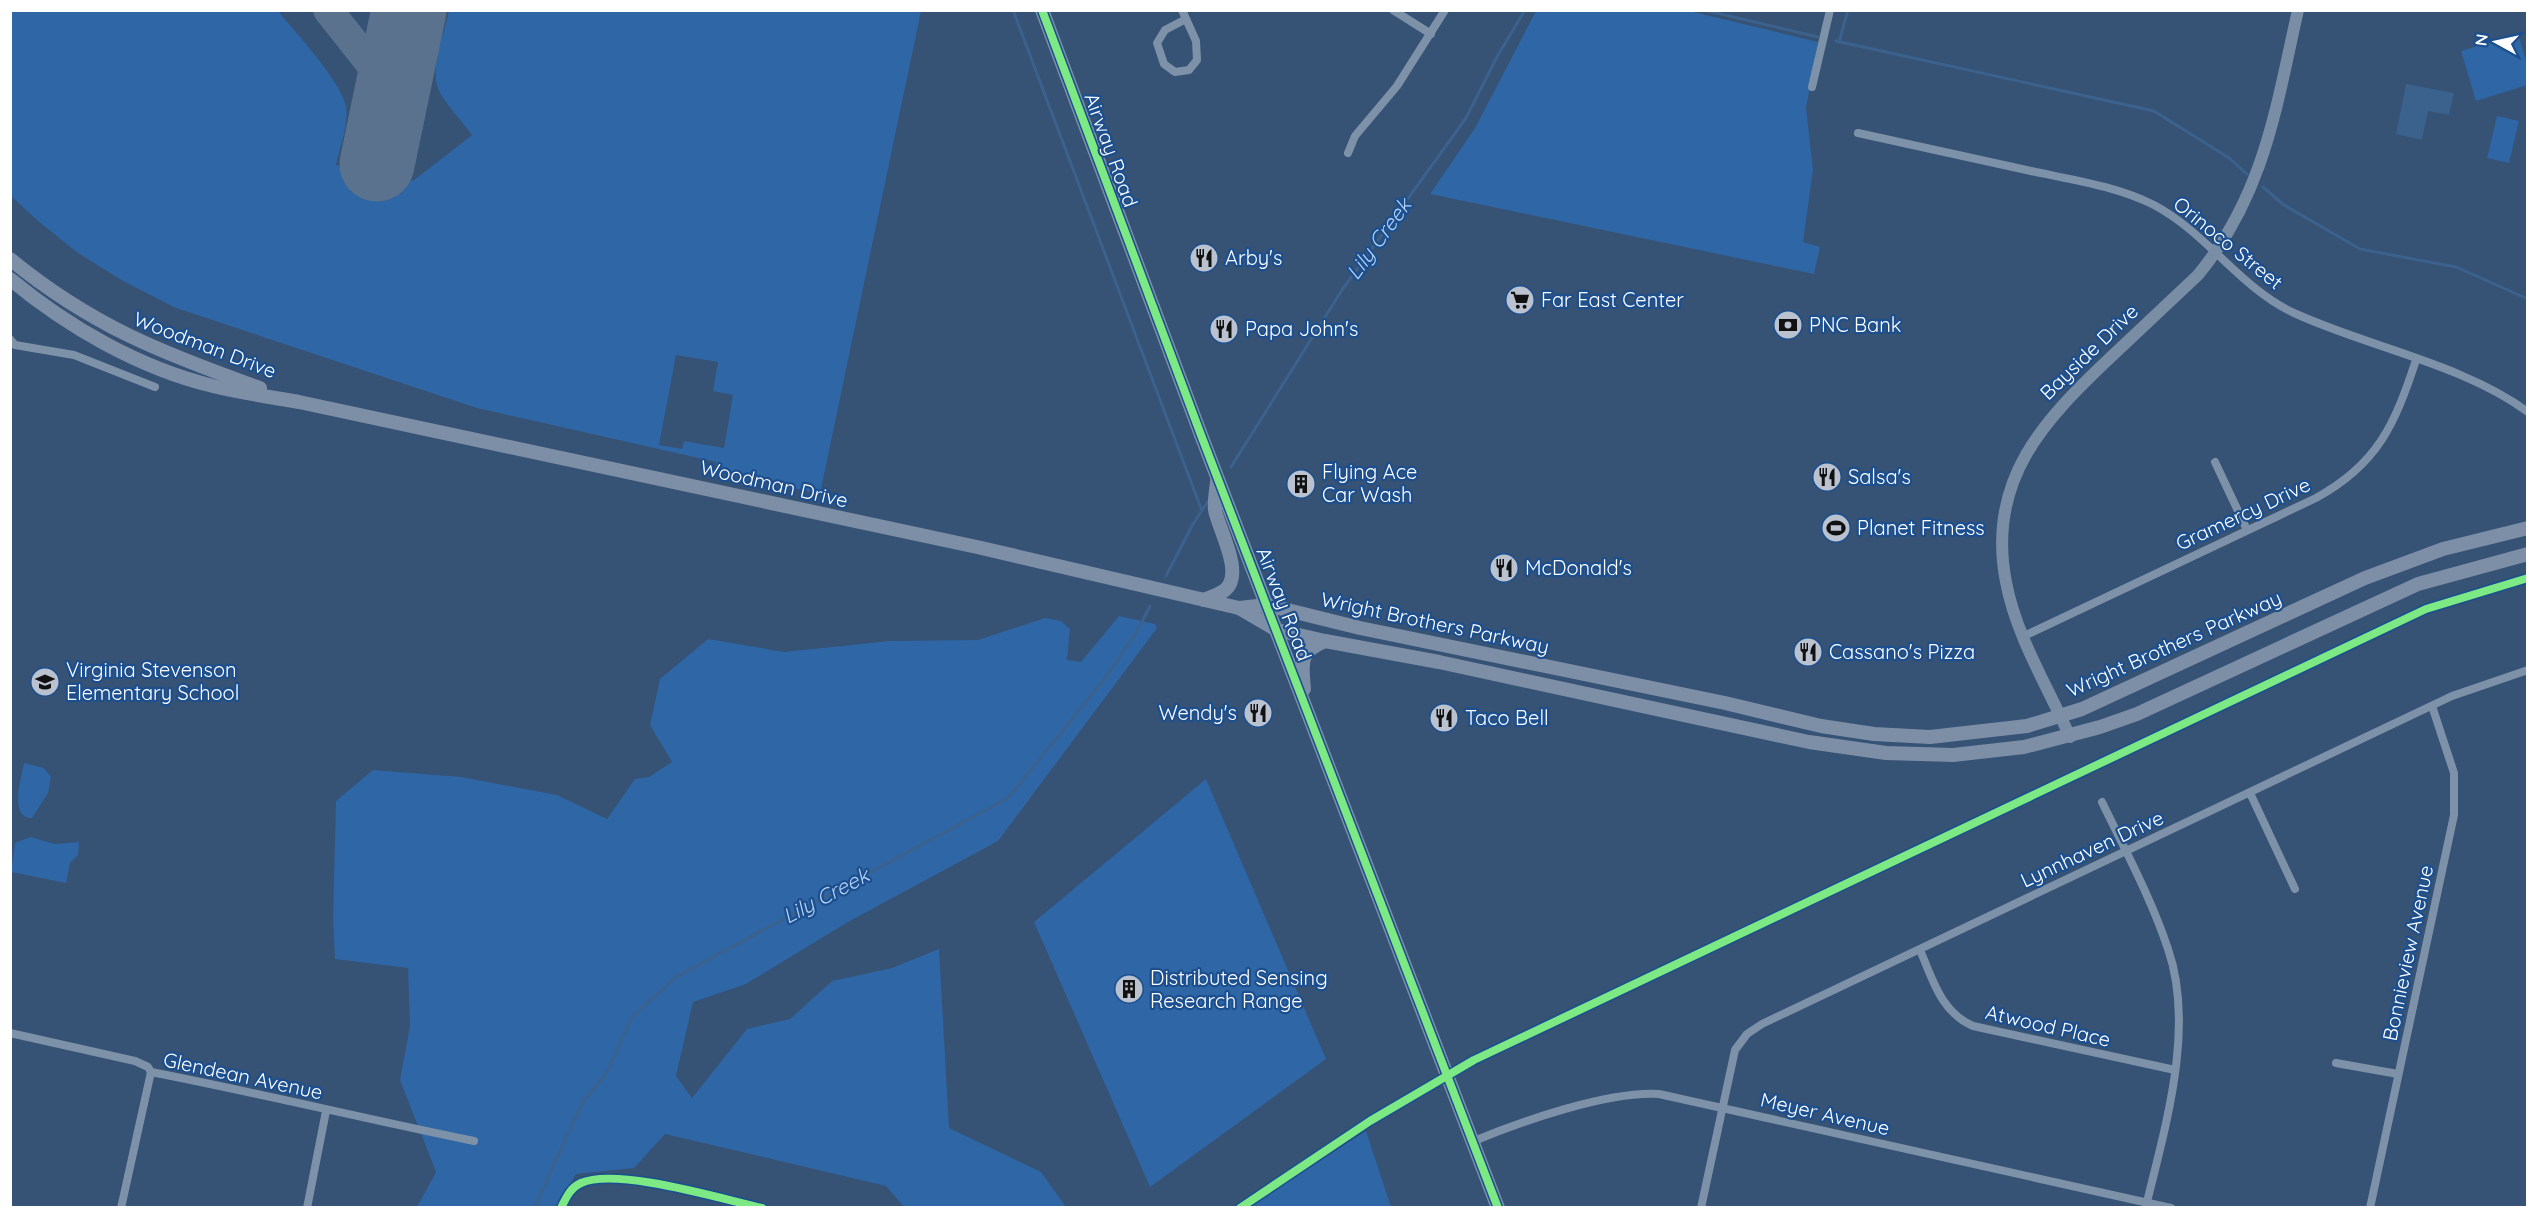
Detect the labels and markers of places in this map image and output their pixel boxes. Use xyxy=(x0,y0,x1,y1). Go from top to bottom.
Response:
restaurant icon: Arby's xyxy=(1188,242,1220,274)
place label: Arby's xyxy=(1225,245,1282,270)
supermarket icon: Far East Center xyxy=(1504,284,1536,316)
place label: Far East Center xyxy=(1541,287,1684,312)
bank icon: PNC Bank xyxy=(1772,309,1804,341)
place label: PNC Bank xyxy=(1809,312,1901,337)
restaurant icon: Papa John's xyxy=(1208,313,1240,345)
place label: Papa John's xyxy=(1245,316,1358,341)
place label: Flying Ace Car Wash xyxy=(1322,459,1417,507)
restaurant icon: Salsa's xyxy=(1811,461,1843,493)
place label: Salsa's xyxy=(1848,464,1911,489)
building icon: Flying Ace Car Wash xyxy=(1285,468,1317,500)
sports icon: Planet Fitness xyxy=(1820,512,1852,544)
place label: Planet Fitness xyxy=(1857,515,1985,540)
restaurant icon: McDonald's xyxy=(1488,552,1520,584)
place label: McDonald's xyxy=(1525,555,1632,580)
restaurant icon: Cassano's Pizza xyxy=(1792,636,1824,668)
place label: Cassano's Pizza xyxy=(1829,639,1975,664)
place label: Virginia Stevenson Elementary School xyxy=(66,657,239,705)
school or university icon: Virginia Stevenson Elementary School xyxy=(29,666,61,698)
restaurant icon: Wendy's xyxy=(1242,697,1274,729)
place label: Wendy's xyxy=(1158,700,1237,725)
restaurant icon: Taco Bell xyxy=(1428,702,1460,734)
place label: Taco Bell xyxy=(1465,705,1549,730)
place label: Distributed Sensing Research Range xyxy=(1150,965,1328,1013)
building icon: Distributed Sensing Research Range xyxy=(1113,973,1145,1005)

